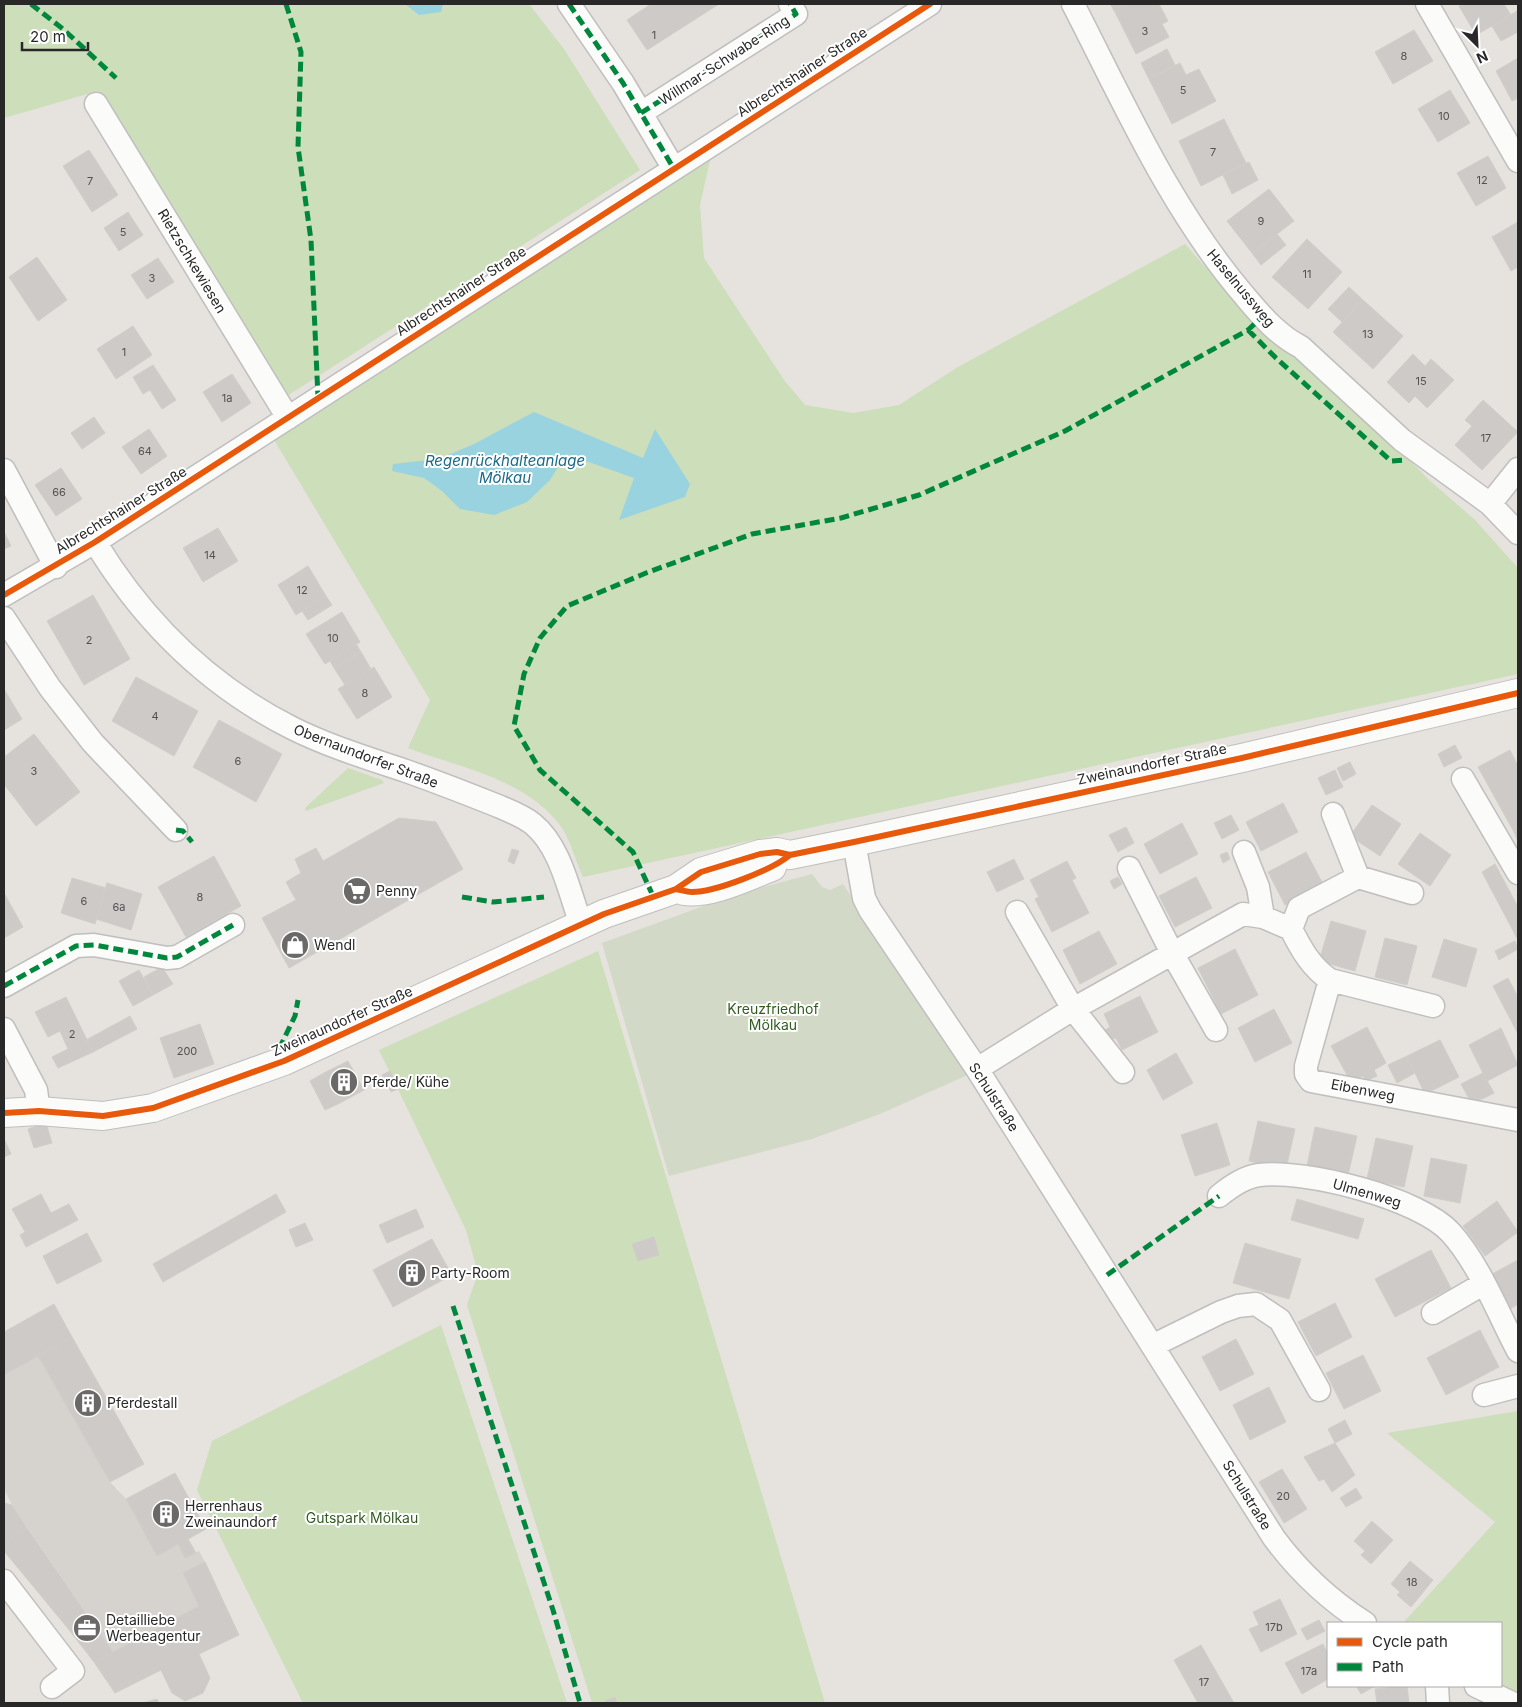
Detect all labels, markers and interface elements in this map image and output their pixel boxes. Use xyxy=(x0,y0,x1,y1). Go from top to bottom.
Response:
street label: Willmar-Schwabe-Ring xyxy=(655,11,792,108)
scale bar xyxy=(22,20,89,52)
north arrow xyxy=(1452,20,1502,70)
street label: Albrechtshainer Straße xyxy=(734,23,870,120)
house number: 3 xyxy=(1142,24,1149,38)
text: 20 m xyxy=(30,27,66,46)
house number: 1 xyxy=(652,28,656,42)
text: N xyxy=(1474,47,1491,67)
house number: 8 xyxy=(1401,49,1408,63)
house number: 5 xyxy=(1180,83,1187,97)
house number: 10 xyxy=(1438,109,1450,123)
house number: 7 xyxy=(1210,145,1216,159)
house number: 12 xyxy=(1476,173,1488,187)
house number: 7 xyxy=(87,174,93,188)
street label: Rietzschkewiesen xyxy=(155,206,230,316)
house number: 9 xyxy=(1258,214,1265,228)
house number: 5 xyxy=(120,225,127,239)
street label: Albrechtshainer Straße xyxy=(393,242,529,339)
street label: Haselnussweg xyxy=(1204,245,1279,330)
house number: 11 xyxy=(1303,267,1311,281)
house number: 3 xyxy=(149,271,156,285)
house number: 13 xyxy=(1362,327,1374,341)
house number: 1 xyxy=(122,345,126,359)
house number: 15 xyxy=(1415,374,1427,388)
house number: 1a xyxy=(222,391,232,405)
house number: 17 xyxy=(1481,431,1491,445)
house number: 64 xyxy=(138,444,152,458)
water label: Regenrückhalteanlage Mölkau xyxy=(425,451,585,487)
street label: Albrechtshainer Straße xyxy=(52,462,190,557)
house number: 66 xyxy=(52,485,66,499)
house number: 14 xyxy=(204,548,216,562)
house number: 12 xyxy=(296,583,308,597)
house number: 10 xyxy=(327,631,339,645)
house number: 2 xyxy=(86,633,92,647)
house number: 8 xyxy=(362,686,369,700)
house number: 4 xyxy=(151,709,159,723)
street label: Obernaundorfer Straße xyxy=(291,720,441,791)
street label: Zweinaundorfer Straße xyxy=(1076,739,1228,788)
house number: 6 xyxy=(235,754,242,768)
house number: 3 xyxy=(31,764,38,778)
supermarket icon: Penny xyxy=(342,876,372,906)
place label: Penny xyxy=(376,882,417,899)
house number: 8 xyxy=(197,890,204,904)
house number: 6 xyxy=(81,894,88,908)
house number: 6a xyxy=(113,900,126,914)
shop icon: Wendl xyxy=(280,930,310,960)
place label: Wendl xyxy=(314,936,355,953)
street label: Zweinaundorfer Straße xyxy=(269,982,415,1059)
park label: Kreuzfriedhof Mölkau xyxy=(727,1000,819,1033)
house number: 2 xyxy=(69,1027,75,1041)
house number: 200 xyxy=(177,1044,197,1058)
street label: Schulstraße xyxy=(966,1059,1023,1134)
building icon: Pferde/ Kühe xyxy=(329,1067,359,1097)
place label: Pferde/ Kühe xyxy=(363,1073,449,1090)
street label: Eibenweg xyxy=(1330,1075,1397,1104)
street label: Ulmenweg xyxy=(1331,1175,1403,1210)
building icon: Party-Room xyxy=(397,1258,427,1288)
place label: Party-Room xyxy=(431,1264,510,1281)
building icon: Pferdestall xyxy=(73,1388,103,1418)
place label: Pferdestall xyxy=(107,1394,177,1411)
street label: Schulstraße xyxy=(1219,1457,1276,1533)
house number: 20 xyxy=(1276,1489,1290,1503)
place label: Herrenhaus Zweinaundorf xyxy=(185,1497,277,1530)
building icon: Herrenhaus Zweinaundorf xyxy=(151,1499,181,1529)
park label: Gutspark Mölkau xyxy=(306,1509,418,1526)
house number: 18 xyxy=(1406,1575,1418,1589)
place label: Detailliebe Werbeagentur xyxy=(106,1611,201,1644)
office icon: Detailliebe Werbeagentur xyxy=(72,1613,102,1643)
house number: 17b xyxy=(1265,1620,1283,1634)
legend xyxy=(1327,1622,1502,1687)
text: Cycle path xyxy=(1372,1632,1448,1651)
text: Path xyxy=(1372,1657,1404,1676)
house number: 17a xyxy=(1301,1664,1317,1678)
house number: 17 xyxy=(1199,1675,1209,1689)

